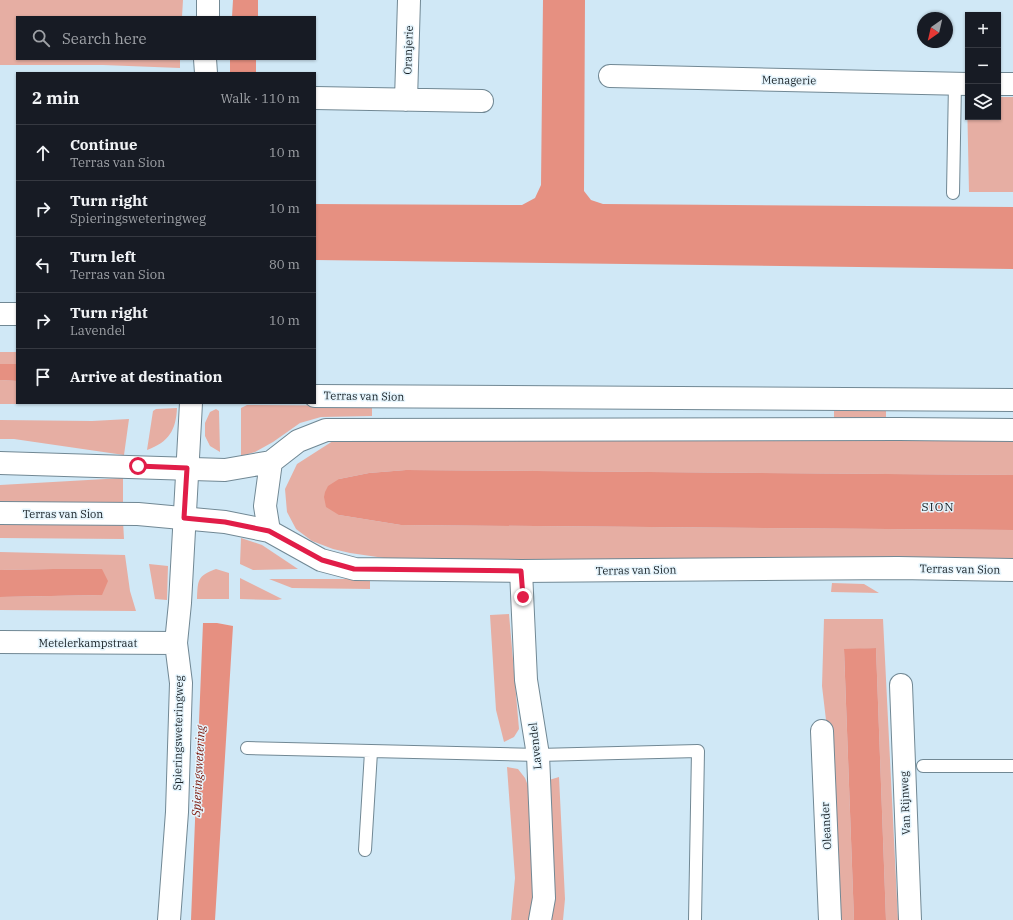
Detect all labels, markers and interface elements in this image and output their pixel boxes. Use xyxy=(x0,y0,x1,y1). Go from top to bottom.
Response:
north arrow xyxy=(917,12,953,48)
map controls xyxy=(965,12,1001,120)
button: + xyxy=(965,12,1001,48)
search box xyxy=(16,16,316,60)
street label: Oranjerie xyxy=(400,25,416,75)
icon: search xyxy=(30,27,52,49)
text: Search here xyxy=(62,29,147,48)
button: − xyxy=(965,48,1001,84)
street label: Menagerie xyxy=(762,73,816,87)
button: layers xyxy=(965,84,1001,120)
text: 2 min xyxy=(32,87,80,109)
text: Walk · 110 m xyxy=(221,90,300,107)
text: Continue xyxy=(70,135,137,154)
icon: ahead xyxy=(32,142,54,164)
text: 10 m xyxy=(269,144,300,161)
text: Terras van Sion xyxy=(70,154,165,171)
text: Turn right xyxy=(70,191,148,210)
icon: right xyxy=(32,198,54,220)
text: 10 m xyxy=(269,200,300,217)
text: Spieringsweteringweg xyxy=(70,210,206,227)
text: Turn left xyxy=(70,247,136,266)
icon: left xyxy=(32,254,54,276)
text: 80 m xyxy=(269,256,300,273)
text: Terras van Sion xyxy=(70,266,165,283)
text: Turn right xyxy=(70,303,148,322)
icon: right xyxy=(32,310,54,332)
text: 10 m xyxy=(269,312,300,329)
text: Lavendel xyxy=(70,322,126,339)
icon: arrive xyxy=(32,366,54,388)
text: Arrive at destination xyxy=(70,367,222,386)
street label: Terras van Sion xyxy=(324,388,404,404)
route start xyxy=(129,457,147,475)
district label: SION xyxy=(921,499,955,514)
street label: Terras van Sion xyxy=(23,507,103,521)
street label: Terras van Sion xyxy=(920,561,1000,577)
street label: Terras van Sion xyxy=(596,562,676,578)
route end xyxy=(514,588,532,606)
street label: Metelerkampstraat xyxy=(39,636,138,650)
street label: Spieringsweteringweg xyxy=(170,675,186,791)
street label: Lavendel xyxy=(526,722,544,770)
water label: Spieringswetering xyxy=(188,724,208,818)
street label: Van Rijnweg xyxy=(897,771,913,835)
street label: Oleander xyxy=(818,802,834,850)

